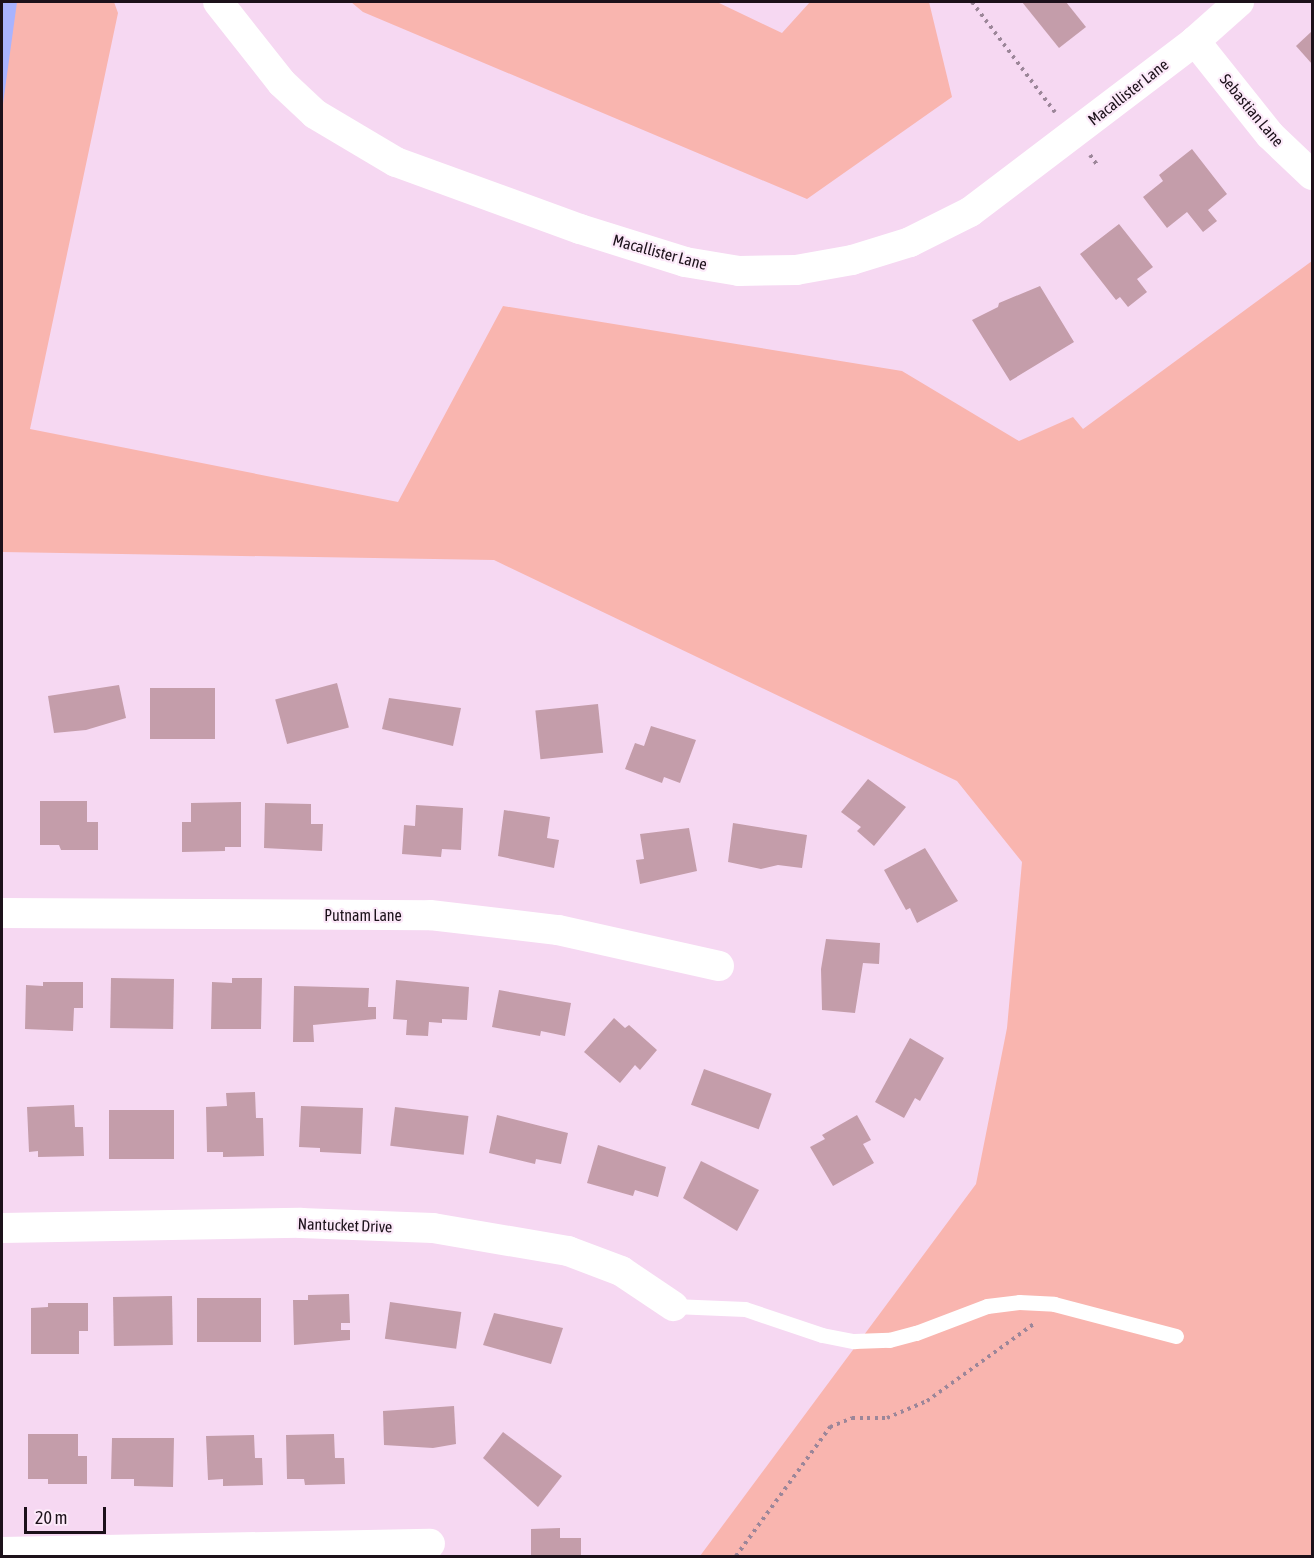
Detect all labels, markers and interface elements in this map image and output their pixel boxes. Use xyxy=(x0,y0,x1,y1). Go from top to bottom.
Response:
street label: Macallister Lane xyxy=(1084,55,1172,129)
street label: Sebastian Lane xyxy=(1216,70,1288,150)
street label: Macallister Lane xyxy=(611,230,709,274)
street label: Putnam Lane xyxy=(324,905,402,925)
street label: Nantucket Drive xyxy=(297,1214,393,1236)
scale bar xyxy=(27,1495,110,1533)
text: 20 m xyxy=(35,1507,67,1528)

